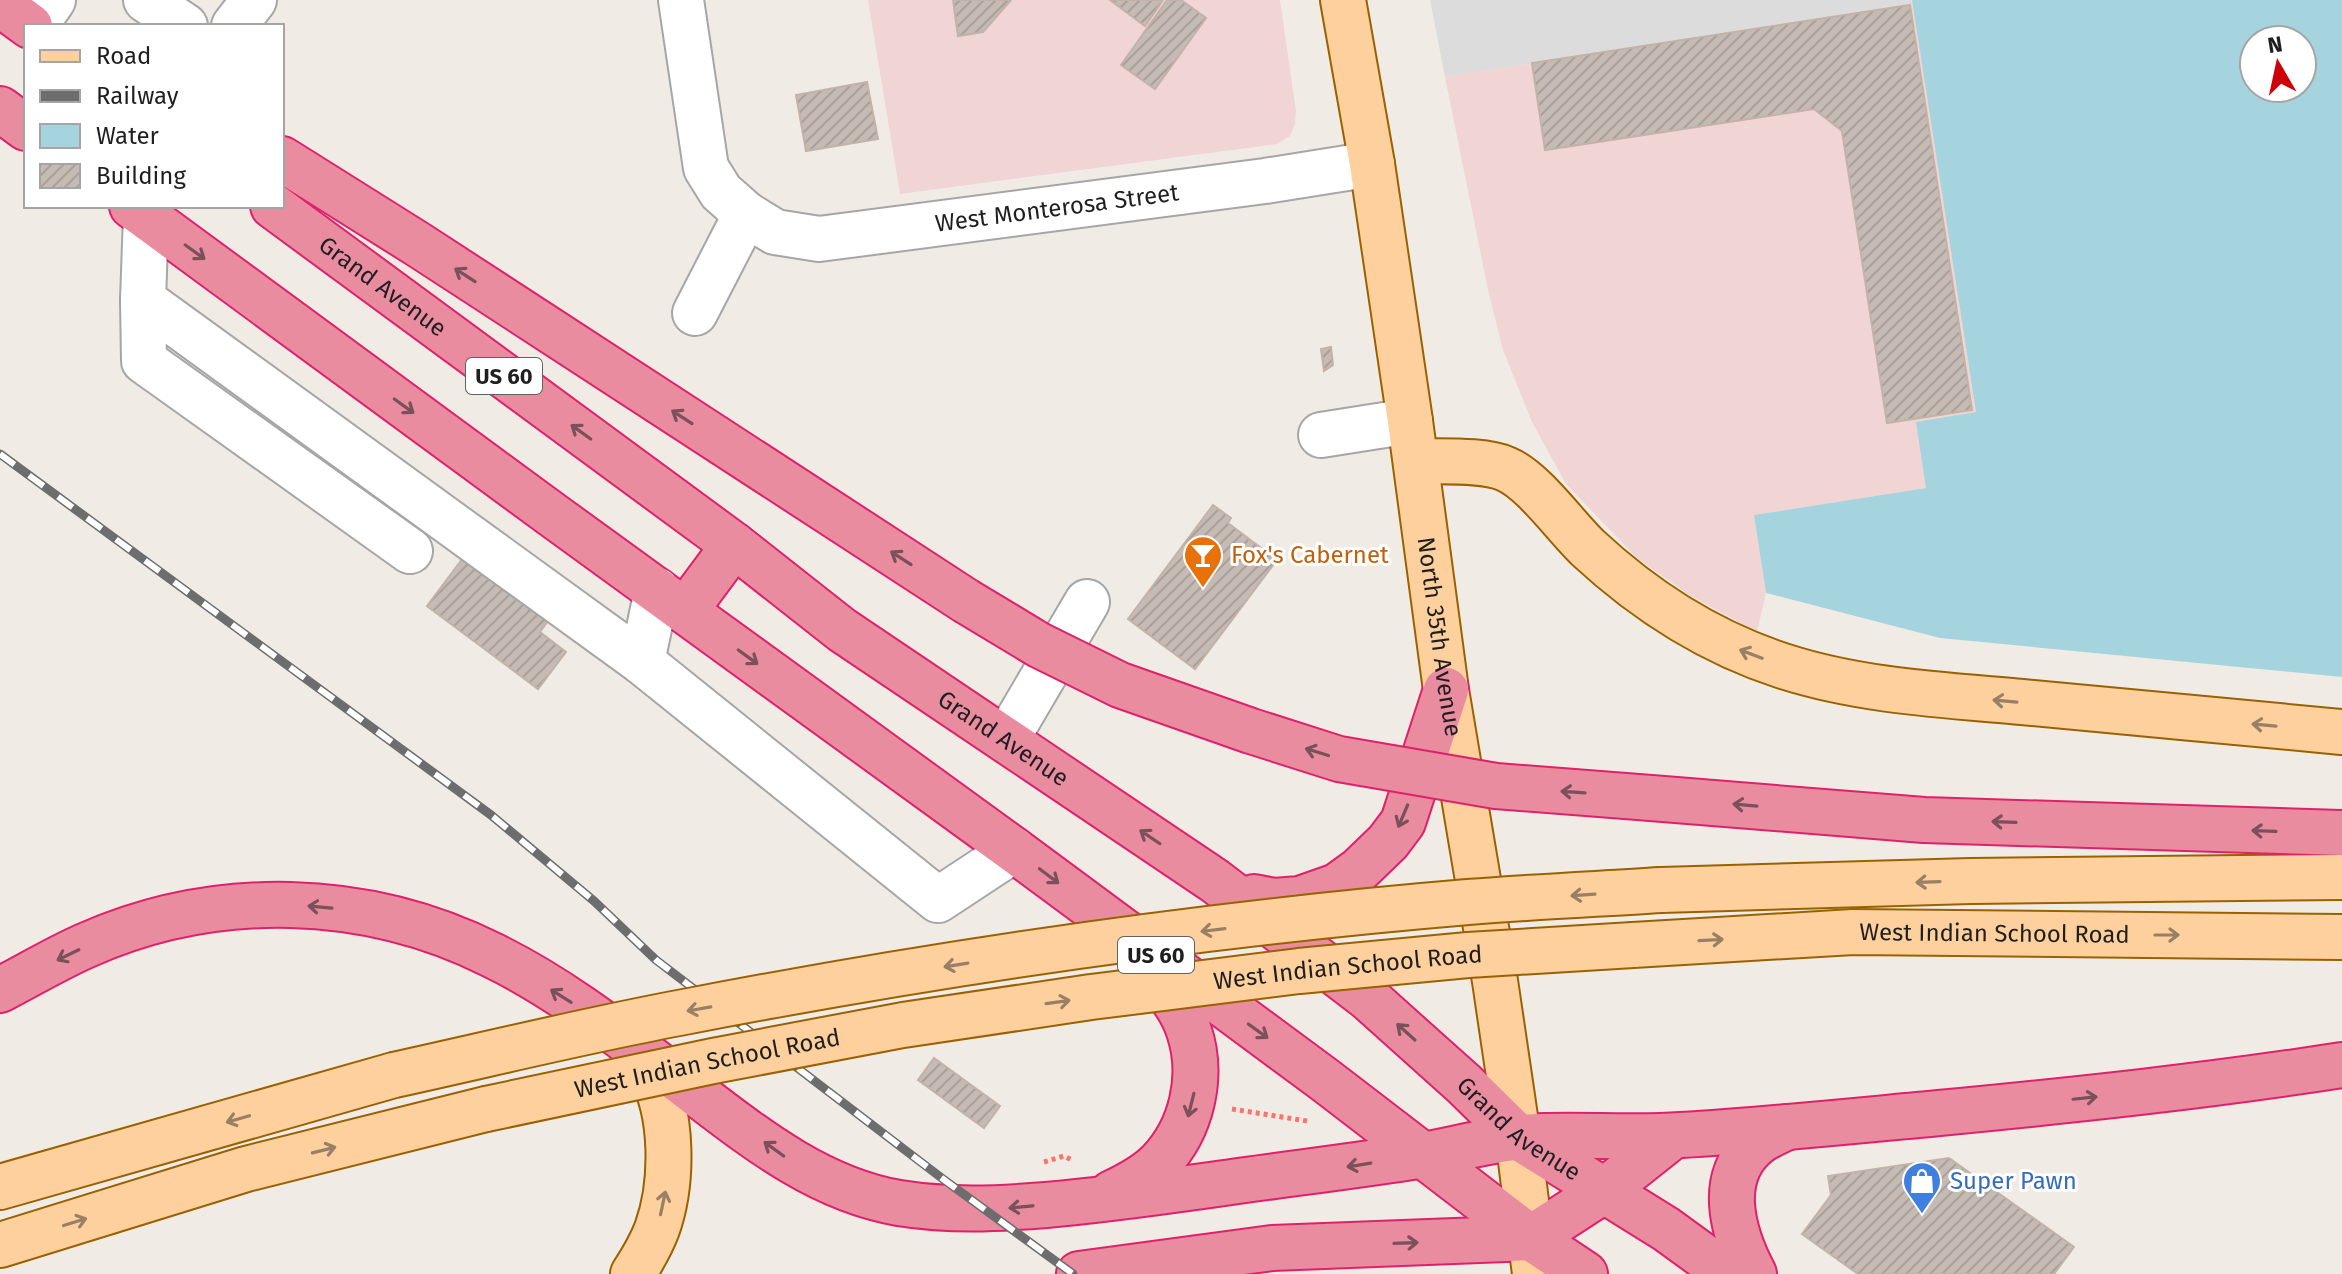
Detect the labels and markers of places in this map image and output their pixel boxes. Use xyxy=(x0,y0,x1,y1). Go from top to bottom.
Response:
bar icon: Fox's Cabernet xyxy=(1182,534,1224,589)
place label: Fox's Cabernet xyxy=(1231,541,1389,569)
shop icon: Super Pawn xyxy=(1901,1160,1943,1215)
place label: Super Pawn xyxy=(1950,1167,2077,1195)

